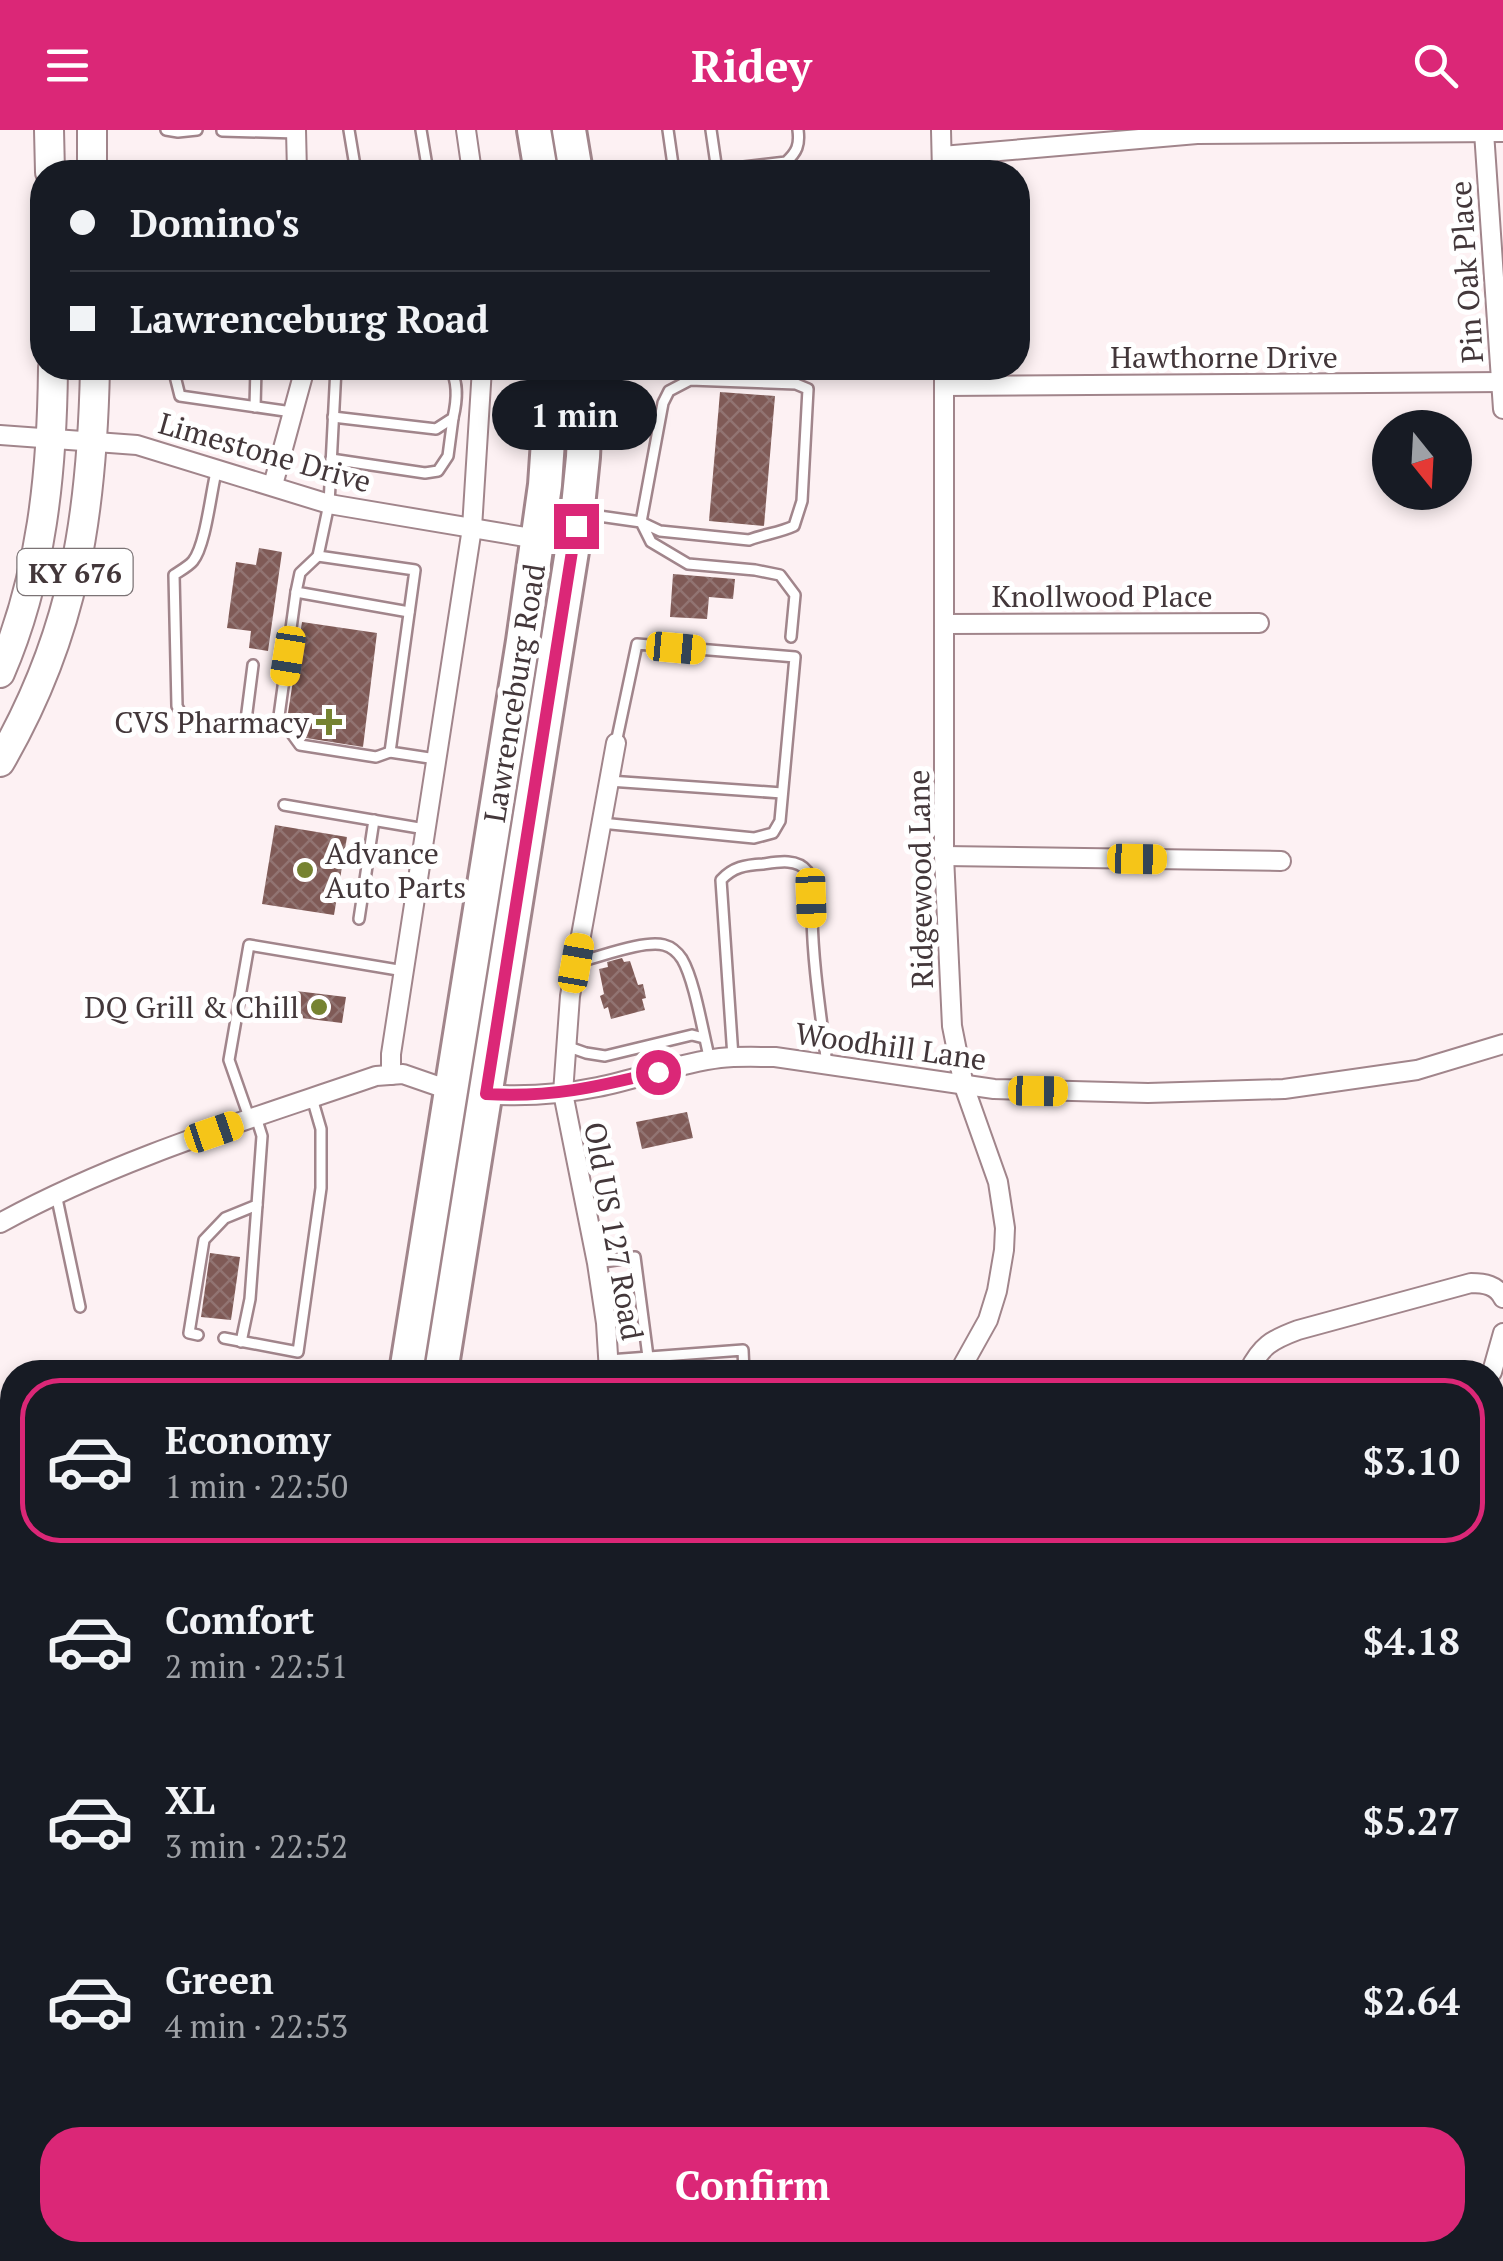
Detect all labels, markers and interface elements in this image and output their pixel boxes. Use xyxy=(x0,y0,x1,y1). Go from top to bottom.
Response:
text: Ridey xyxy=(691,35,812,95)
icon: menu xyxy=(40,38,95,93)
icon: search xyxy=(1408,38,1463,93)
street label: Pin Oak Place xyxy=(1440,179,1492,365)
text: Domino's xyxy=(130,198,300,248)
text: Lawrenceburg Road xyxy=(130,294,489,344)
street label: Hawthorne Drive xyxy=(1110,337,1338,377)
callout: 1 min xyxy=(494,381,658,451)
text: 1 min xyxy=(531,394,618,436)
street label: Limestone Drive xyxy=(154,403,376,501)
north arrow xyxy=(1372,410,1472,510)
map controls xyxy=(1372,410,1472,510)
route end xyxy=(554,504,599,549)
road number: KY 676 xyxy=(18,549,132,595)
street label: Lawrenceburg Road xyxy=(474,561,554,825)
street label: Knollwood Place xyxy=(991,576,1213,616)
car xyxy=(268,624,308,688)
car xyxy=(645,630,707,666)
place label: CVS Pharmacy xyxy=(114,702,310,742)
marker: CVS Pharmacy xyxy=(318,711,340,733)
street label: Ridgewood Lane xyxy=(898,769,942,989)
place label: Advance Auto Parts xyxy=(325,833,466,907)
car xyxy=(1107,843,1167,875)
marker: Advance Auto Parts xyxy=(294,859,316,881)
car xyxy=(795,867,827,929)
car xyxy=(556,931,596,995)
place label: DQ Grill & Chill xyxy=(84,987,299,1027)
marker: DQ Grill & Chill xyxy=(308,996,330,1018)
street label: Woodhill Lane xyxy=(793,1013,989,1079)
route start xyxy=(636,1050,681,1095)
car xyxy=(1008,1075,1068,1107)
car xyxy=(181,1108,247,1156)
street label: Old US 127 Road xyxy=(575,1119,653,1343)
text: Economy xyxy=(165,1415,331,1465)
icon: car xyxy=(45,1416,135,1506)
text: $3.10 xyxy=(1363,1436,1460,1486)
text: 1 min · 22:50 xyxy=(165,1465,348,1507)
text: Comfort xyxy=(165,1595,314,1645)
icon: car xyxy=(45,1596,135,1686)
text: $4.18 xyxy=(1363,1616,1460,1666)
text: 2 min · 22:51 xyxy=(165,1645,348,1687)
text: XL xyxy=(165,1775,215,1825)
icon: car xyxy=(45,1776,135,1866)
text: $5.27 xyxy=(1363,1796,1460,1846)
text: 3 min · 22:52 xyxy=(165,1825,348,1867)
text: Green xyxy=(165,1955,274,2005)
icon: car xyxy=(45,1956,135,2046)
text: $2.64 xyxy=(1363,1976,1460,2026)
text: 4 min · 22:53 xyxy=(165,2005,348,2047)
button: Confirm xyxy=(40,2127,1465,2242)

